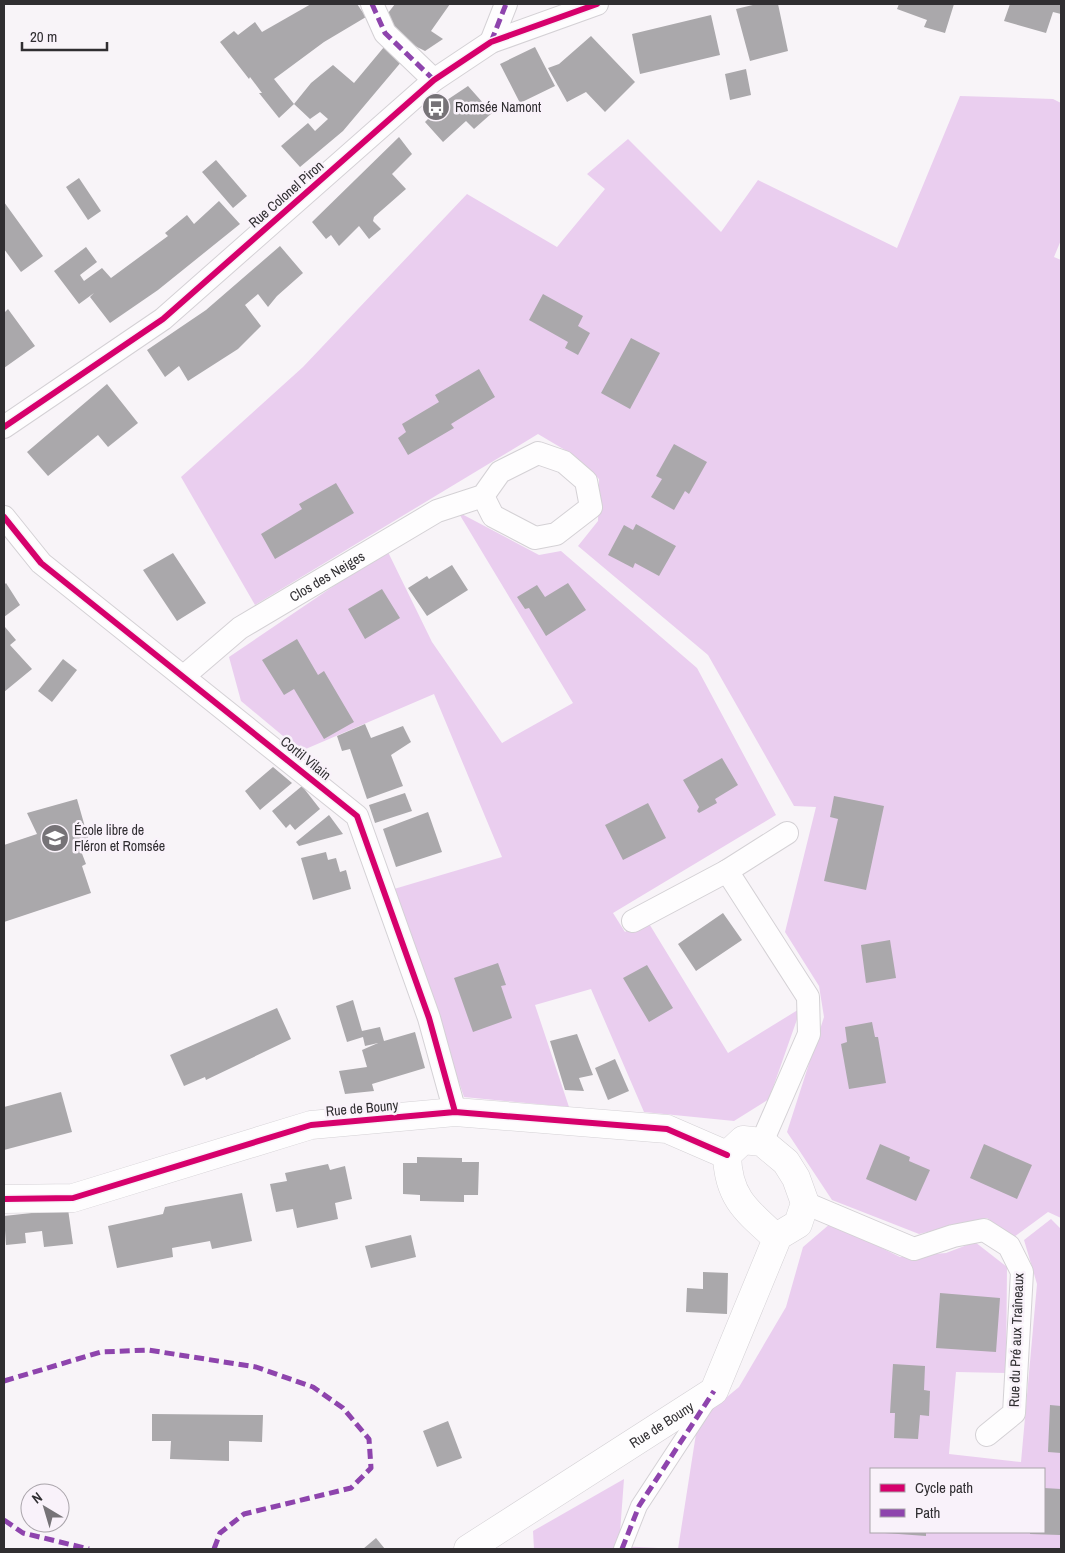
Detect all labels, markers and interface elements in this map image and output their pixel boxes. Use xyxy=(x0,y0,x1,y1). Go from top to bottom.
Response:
scale bar xyxy=(22,20,108,52)
text: 20 m xyxy=(30,26,57,47)
bus stop icon: Romsée Namont xyxy=(421,92,451,122)
place label: Romsée Namont xyxy=(455,98,541,116)
street label: Rue Colonel Piron xyxy=(245,156,327,232)
street label: Clos des Neiges xyxy=(286,547,368,606)
street label: Cortil Vilain xyxy=(277,732,335,784)
place label: École libre de Fléron et Romsée xyxy=(74,821,165,855)
school or university icon: École libre de Fléron et Romsée xyxy=(40,823,70,853)
street label: Rue de Bouny xyxy=(325,1096,399,1120)
street label: Rue du Pré aux Traîneaux xyxy=(1005,1272,1027,1407)
street label: Rue de Bouny xyxy=(626,1397,697,1452)
legend xyxy=(870,1468,1045,1533)
text: Cycle path xyxy=(915,1477,973,1498)
north arrow xyxy=(20,1483,70,1533)
text: N xyxy=(28,1488,46,1507)
text: Path xyxy=(915,1502,940,1523)

